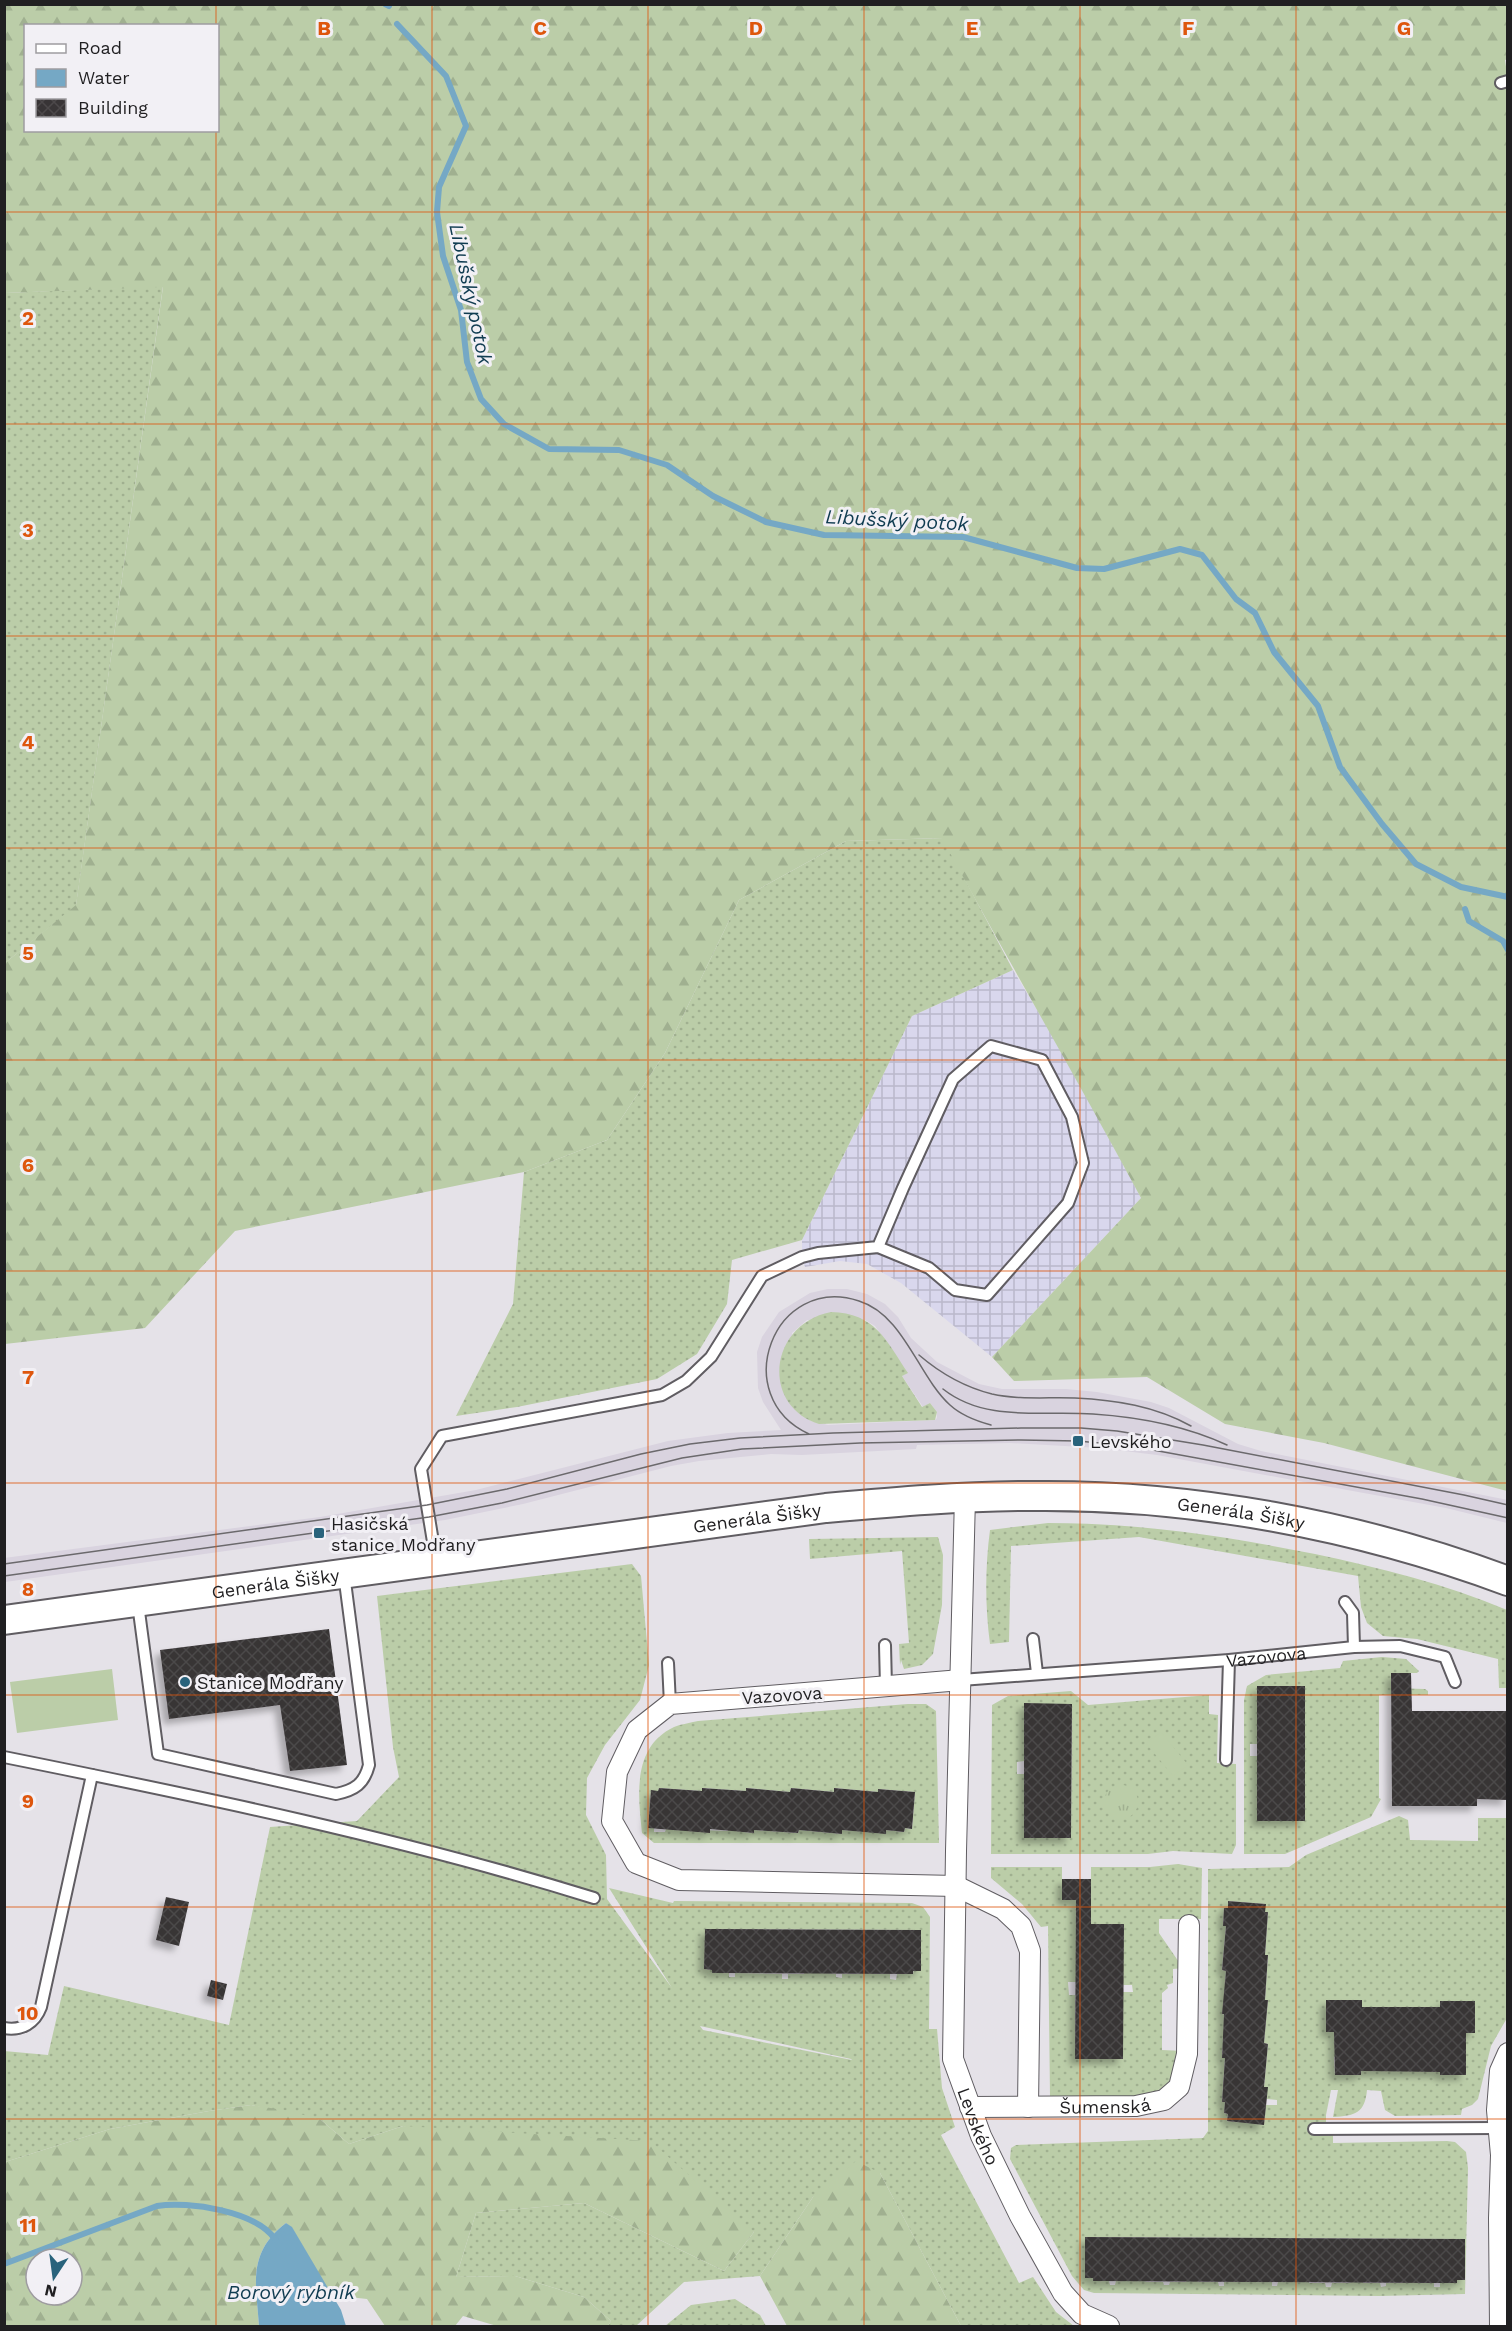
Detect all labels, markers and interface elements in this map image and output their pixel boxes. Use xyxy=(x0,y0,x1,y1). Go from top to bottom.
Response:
text: B xyxy=(317,16,331,40)
text: C xyxy=(533,16,547,40)
text: D xyxy=(749,16,763,40)
text: E xyxy=(966,16,978,40)
text: F xyxy=(1182,16,1194,40)
text: G xyxy=(1397,16,1411,40)
legend xyxy=(24,24,219,132)
text: Road xyxy=(78,37,122,58)
text: Water xyxy=(78,67,130,88)
text: Building xyxy=(78,97,148,118)
water label: Libušský potok xyxy=(444,221,498,368)
text: 2 xyxy=(22,306,34,330)
water label: Libušský potok xyxy=(825,504,970,536)
text: 3 xyxy=(22,518,34,542)
text: 4 xyxy=(22,730,35,754)
text: 5 xyxy=(22,941,34,965)
text: 6 xyxy=(22,1153,34,1177)
text: 7 xyxy=(22,1365,34,1389)
place label: Levského xyxy=(1090,1431,1171,1452)
marker: Levského xyxy=(1071,1434,1085,1448)
street label: Generála Šišky xyxy=(1176,1493,1307,1533)
street label: Generála Šišky xyxy=(692,1498,823,1537)
place label: Hasičská stanice Modřany xyxy=(331,1513,476,1555)
marker: Hasičská stanice Modřany xyxy=(312,1526,326,1540)
street label: Generála Šišky xyxy=(210,1564,342,1602)
text: 8 xyxy=(22,1577,34,1601)
street label: Vazovova xyxy=(1225,1642,1307,1671)
place label: Stanice Modřany xyxy=(197,1672,344,1693)
marker: Stanice Modřany xyxy=(178,1675,192,1689)
street label: Vazovova xyxy=(741,1682,823,1708)
text: 9 xyxy=(22,1789,34,1813)
text: 10 xyxy=(17,2001,39,2025)
street label: Levského xyxy=(954,2085,1004,2168)
street label: Šumenská xyxy=(1059,2093,1152,2117)
text: 11 xyxy=(19,2213,37,2237)
north arrow xyxy=(24,2247,84,2307)
water label: Borový rybník xyxy=(227,2280,356,2304)
text: N xyxy=(43,2281,59,2302)

